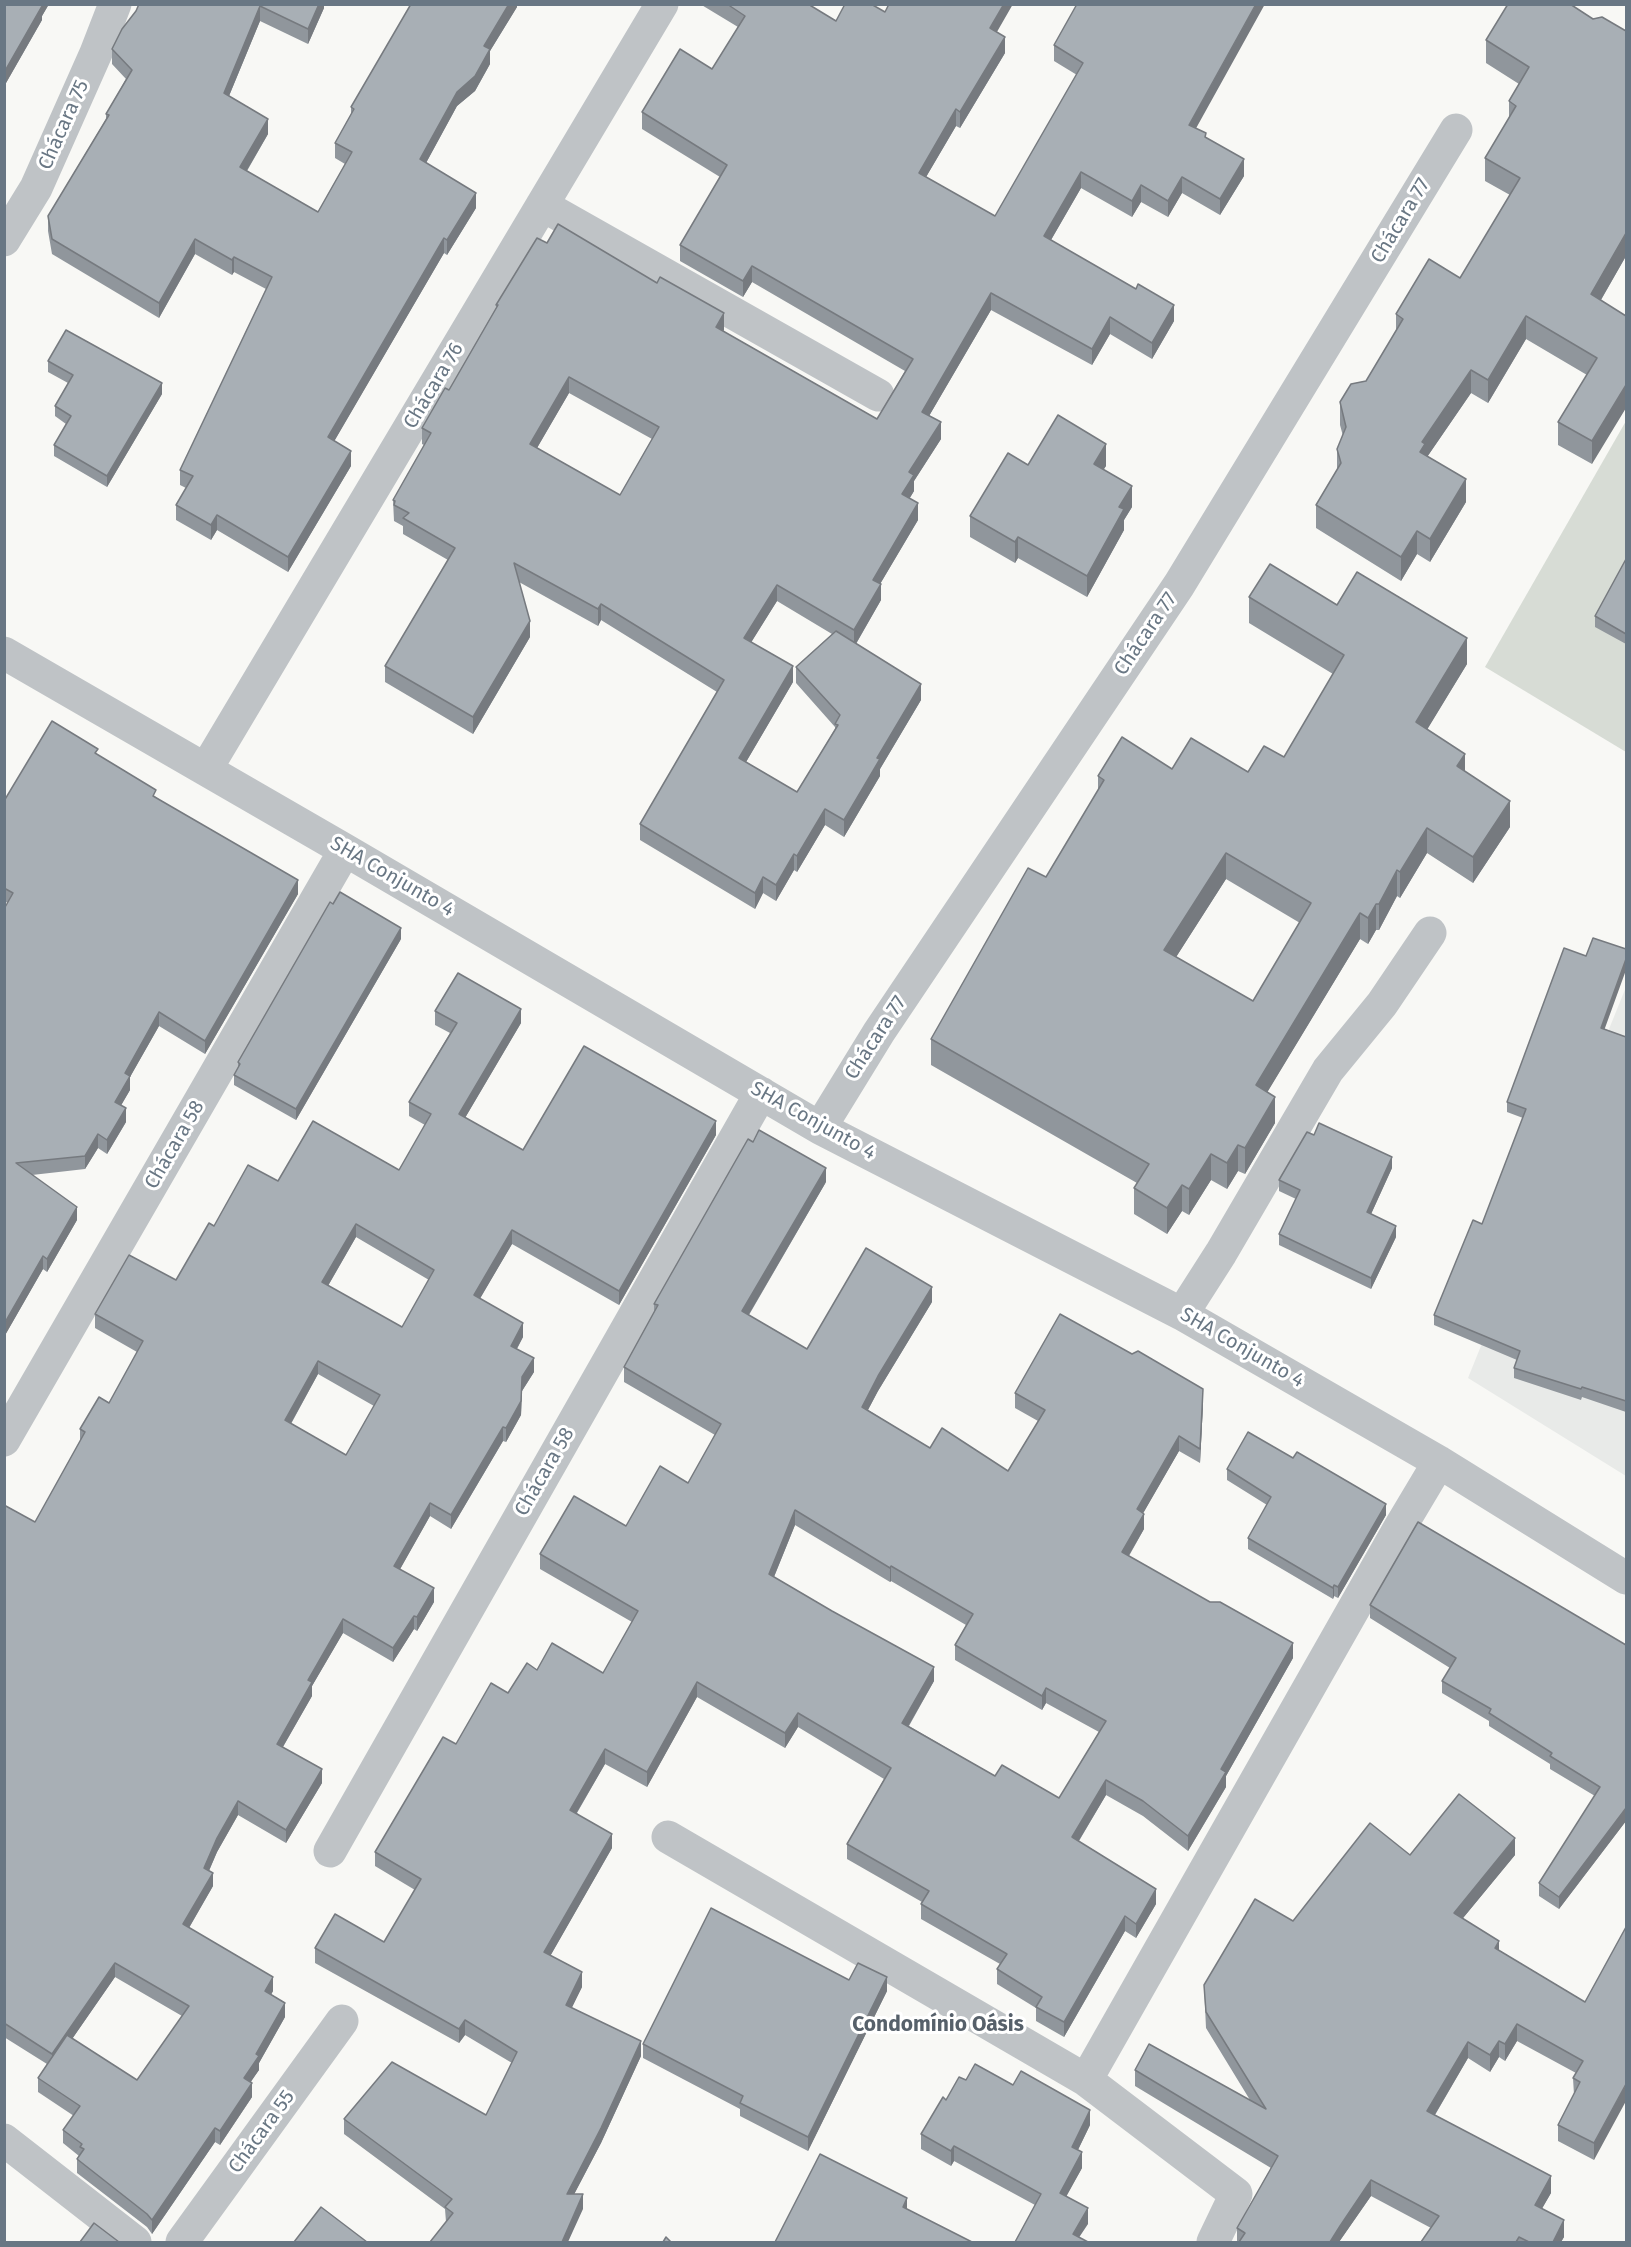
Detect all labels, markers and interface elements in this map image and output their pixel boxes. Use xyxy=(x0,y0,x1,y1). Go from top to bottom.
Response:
street label: Chácara 75 xyxy=(34,76,94,174)
street label: Chácara 77 xyxy=(1366,174,1436,268)
street label: Chácara 76 xyxy=(399,339,469,433)
street label: Chácara 77 xyxy=(1110,588,1182,680)
street label: SHA Conjunto 4 xyxy=(326,832,458,922)
street label: Chácara 77 xyxy=(840,992,912,1084)
street label: SHA Conjunto 4 xyxy=(746,1077,880,1165)
street label: Chácara 58 xyxy=(140,1097,210,1193)
street label: SHA Conjunto 4 xyxy=(1176,1303,1308,1393)
street label: Chácara 58 xyxy=(510,1424,580,1520)
district label: Condomínio Oásis xyxy=(852,2012,1024,2038)
street label: Chácara 55 xyxy=(224,2086,300,2178)

